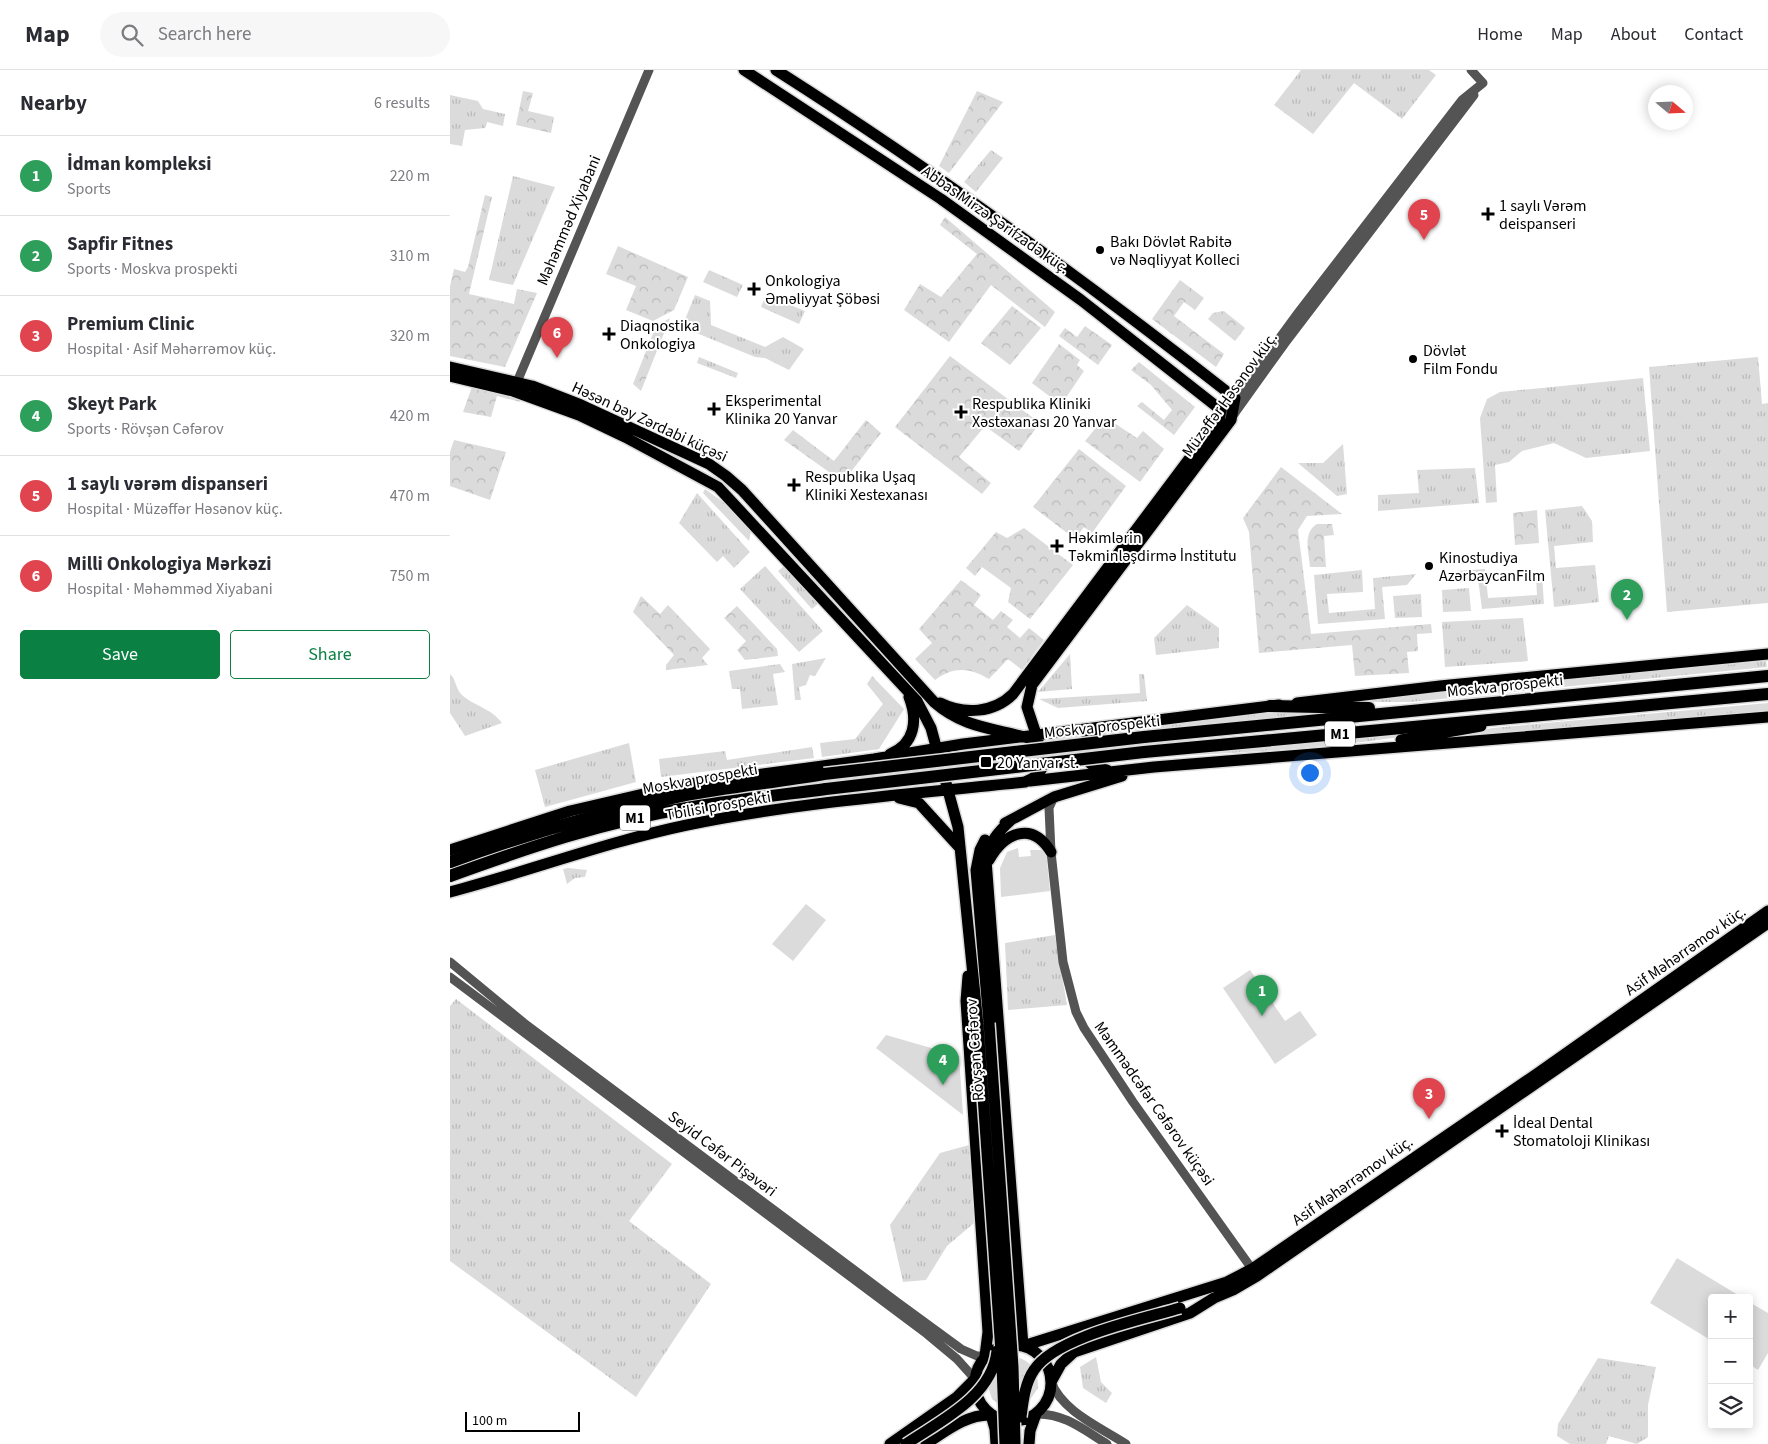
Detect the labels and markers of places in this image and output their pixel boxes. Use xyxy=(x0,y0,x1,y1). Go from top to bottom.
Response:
place label: 1 saylı Vərəm deispanseri xyxy=(1499,195,1587,235)
pin: 5 xyxy=(1408,199,1440,240)
marker: 1 saylı Vərəm deispanseri xyxy=(1481,207,1495,221)
place label: Bakı Dövlət Rabitə və Nəqliyyat Kolleci xyxy=(1110,231,1240,271)
marker: Bakı Dövlət Rabitə və Nəqliyyat Kolleci xyxy=(1094,244,1106,256)
place label: Onkologiya Əməliyyat Şöbəsi xyxy=(765,270,880,310)
marker: Onkologiya Əməliyyat Şöbəsi xyxy=(747,282,761,296)
place label: Diaqnostika Onkologiya xyxy=(620,315,700,355)
pin: 6 xyxy=(541,317,573,358)
marker: Diaqnostika Onkologiya xyxy=(602,327,616,341)
place label: Dövlət Film Fondu xyxy=(1423,340,1498,380)
marker: Dövlət Film Fondu xyxy=(1407,353,1419,365)
place label: Eksperimental Klinika 20 Yanvar xyxy=(725,390,838,430)
place label: Respublika Kliniki Xəstəxanası 20 Yanvar xyxy=(972,393,1117,433)
marker: Eksperimental Klinika 20 Yanvar xyxy=(707,402,721,416)
marker: Respublika Kliniki Xəstəxanası 20 Yanvar xyxy=(954,405,968,419)
place label: Respublika Uşaq Kliniki Xestexanası xyxy=(805,466,928,506)
marker: Respublika Uşaq Kliniki Xestexanası xyxy=(787,478,801,492)
place label: Həkimlərin Təkminləşdirmə İnstitutu xyxy=(1068,527,1237,567)
marker: Həkimlərin Təkminləşdirmə İnstitutu xyxy=(1050,539,1064,553)
place label: Kinostudiya AzərbaycanFilm xyxy=(1439,547,1545,587)
marker: Kinostudiya AzərbaycanFilm xyxy=(1423,560,1435,572)
pin: 2 xyxy=(1611,579,1643,620)
place label: 20 Yanvar st. xyxy=(997,752,1079,774)
marker: 20 Yanvar st. xyxy=(979,755,993,769)
pin: 1 xyxy=(1246,975,1278,1016)
pin: 4 xyxy=(927,1044,959,1085)
pin: 3 xyxy=(1413,1078,1445,1119)
place label: İdeal Dental Stomatoloji Klinikası xyxy=(1513,1112,1650,1152)
marker: İdeal Dental Stomatoloji Klinikası xyxy=(1495,1124,1509,1138)

